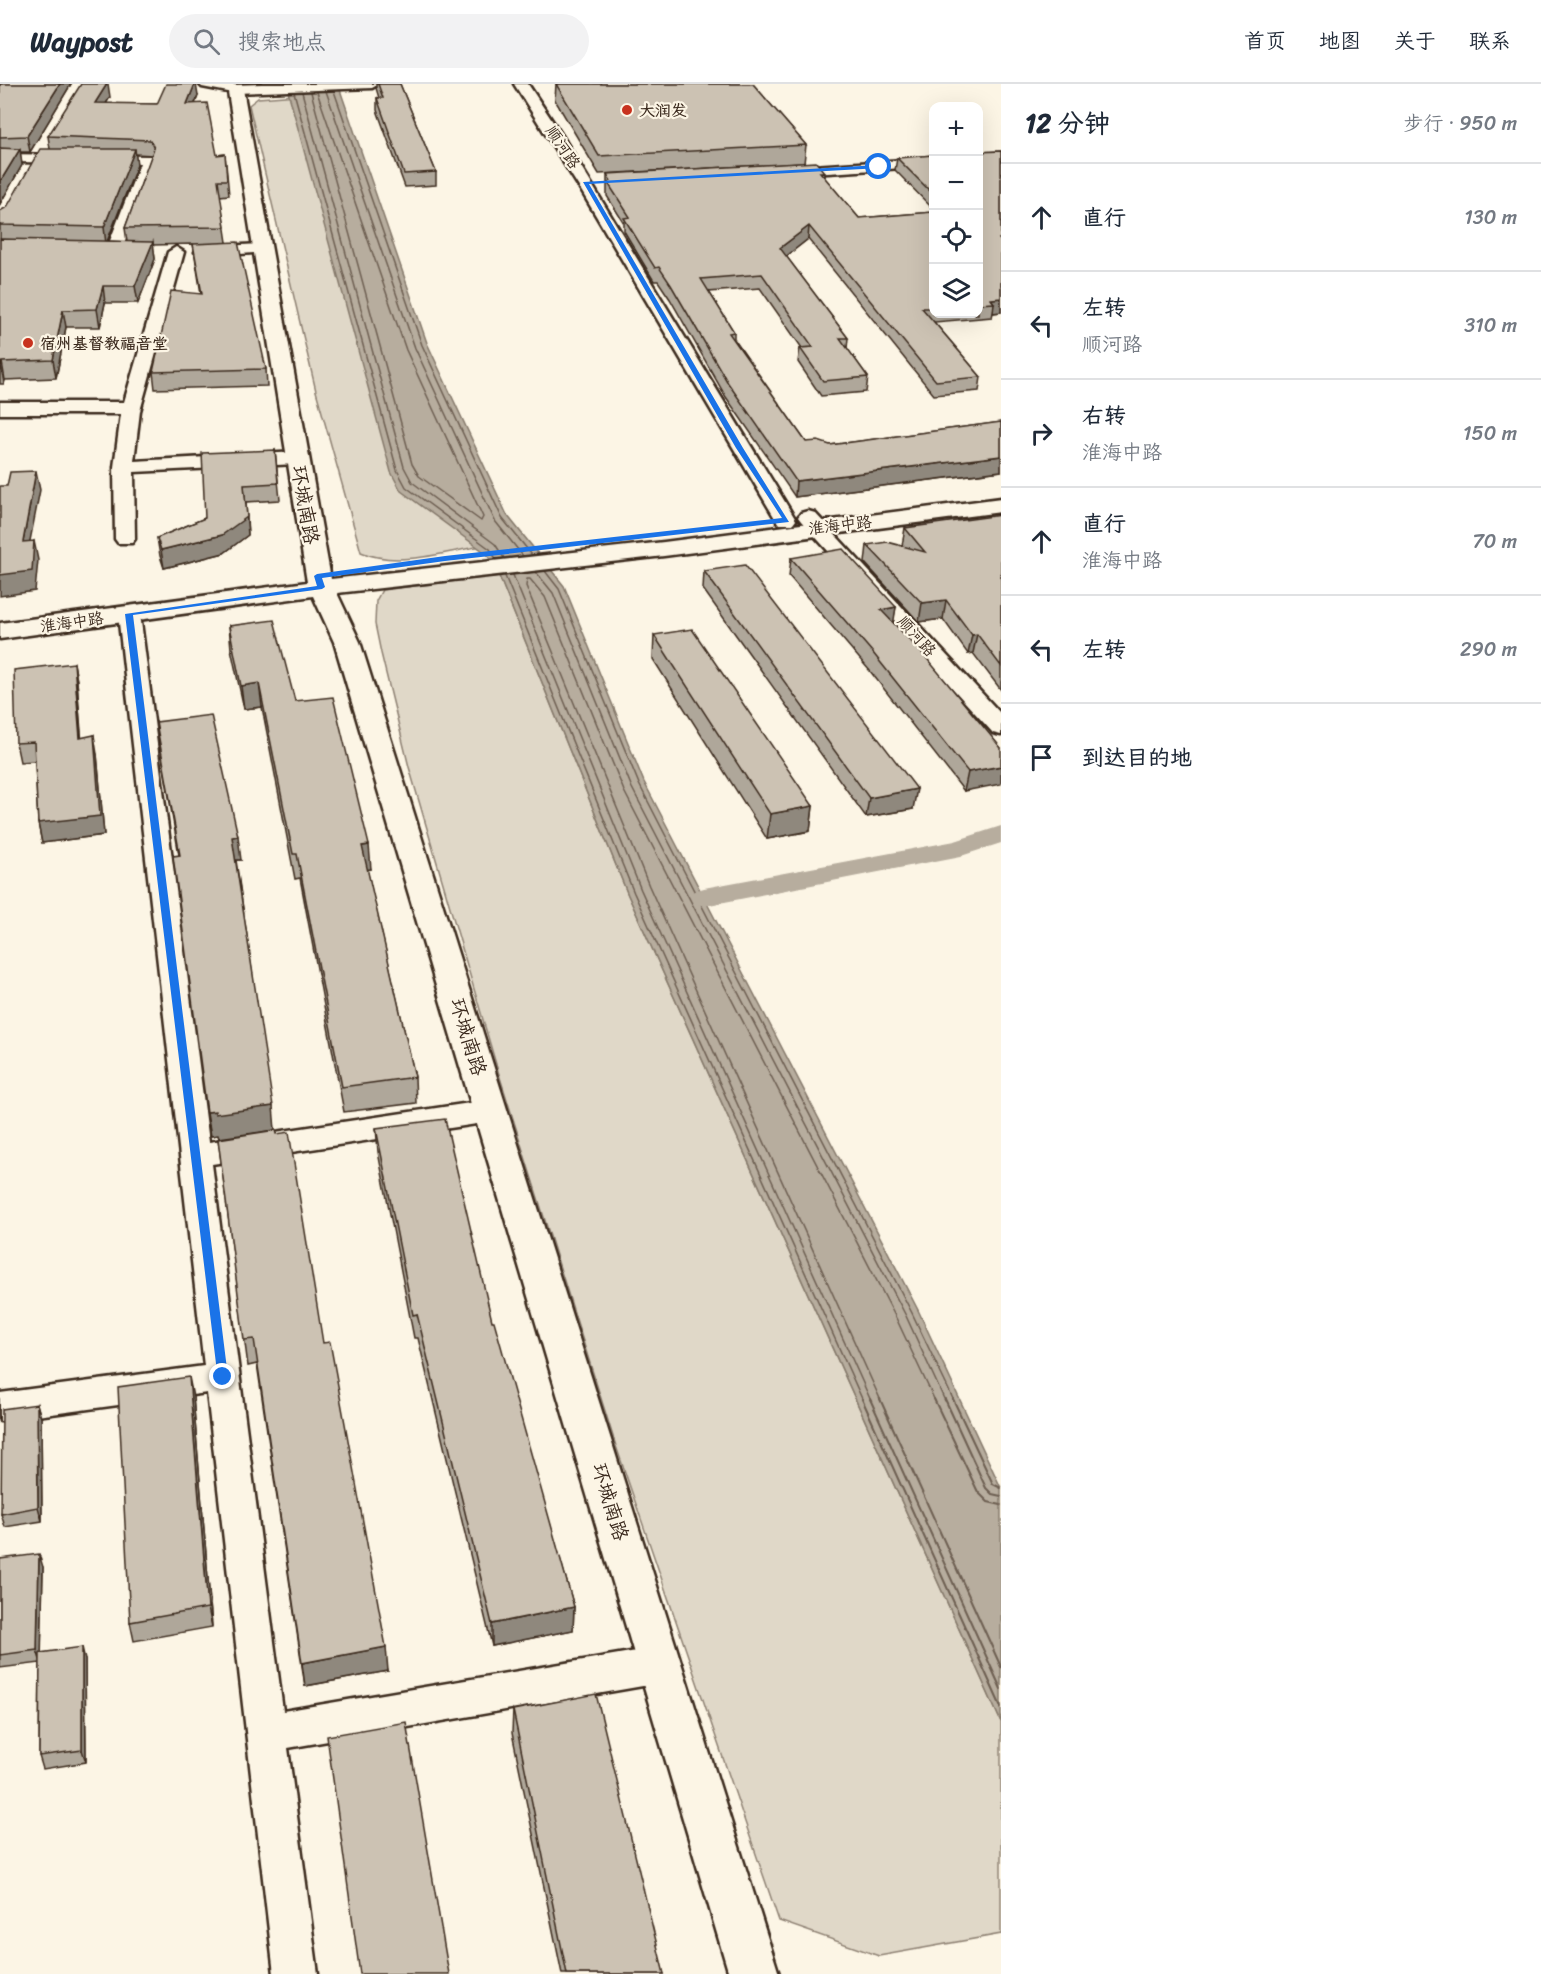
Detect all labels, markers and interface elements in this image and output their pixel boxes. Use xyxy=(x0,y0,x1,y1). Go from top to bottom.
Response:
search box xyxy=(169,14,589,68)
text: Waypost xyxy=(30,17,133,66)
text: 搜索地点 xyxy=(238,22,326,61)
text: 首页 xyxy=(1244,22,1286,60)
text: 地图 xyxy=(1319,22,1361,60)
text: 关于 xyxy=(1394,22,1436,60)
text: 联系 xyxy=(1469,22,1511,60)
icon: search xyxy=(190,25,223,58)
place label: 大润发 xyxy=(639,96,687,125)
text: 12 分钟 xyxy=(1025,100,1110,146)
map controls xyxy=(929,102,983,318)
button: + xyxy=(929,102,983,156)
marker: 大润发 xyxy=(620,103,634,117)
text: 步行 · 950 m xyxy=(1404,106,1517,141)
street label: 顺河路 xyxy=(538,119,588,175)
route start xyxy=(865,153,891,179)
button: − xyxy=(929,156,983,210)
text: 直行 xyxy=(1082,198,1126,237)
text: 130 m xyxy=(1464,200,1517,235)
icon: ahead xyxy=(1025,201,1058,234)
button: locate xyxy=(929,210,983,264)
button: layers xyxy=(929,264,983,318)
text: 左转 xyxy=(1082,288,1126,327)
text: 310 m xyxy=(1464,308,1517,343)
icon: left xyxy=(1025,309,1058,342)
text: 顺河路 xyxy=(1082,327,1142,362)
place label: 宿州基督教福音堂 xyxy=(40,329,168,358)
marker: 宿州基督教福音堂 xyxy=(21,336,35,350)
text: 右转 xyxy=(1082,396,1126,435)
text: 150 m xyxy=(1463,416,1517,451)
icon: right xyxy=(1025,417,1058,450)
text: 淮海中路 xyxy=(1082,435,1162,470)
street label: 环城南路 xyxy=(281,463,329,548)
text: 直行 xyxy=(1082,504,1126,543)
street label: 淮海中路 xyxy=(806,507,874,543)
text: 70 m xyxy=(1472,524,1517,559)
icon: ahead xyxy=(1025,525,1058,558)
text: 淮海中路 xyxy=(1082,543,1162,578)
street label: 淮海中路 xyxy=(38,603,106,641)
street label: 顺河路 xyxy=(890,608,944,664)
text: 左转 xyxy=(1082,630,1126,669)
text: 290 m xyxy=(1460,632,1517,667)
icon: left xyxy=(1025,633,1058,666)
text: 到达目的地 xyxy=(1082,738,1192,777)
icon: arrive xyxy=(1025,741,1058,774)
street label: 环城南路 xyxy=(440,994,497,1081)
route end xyxy=(209,1363,235,1389)
street label: 环城南路 xyxy=(582,1459,639,1546)

